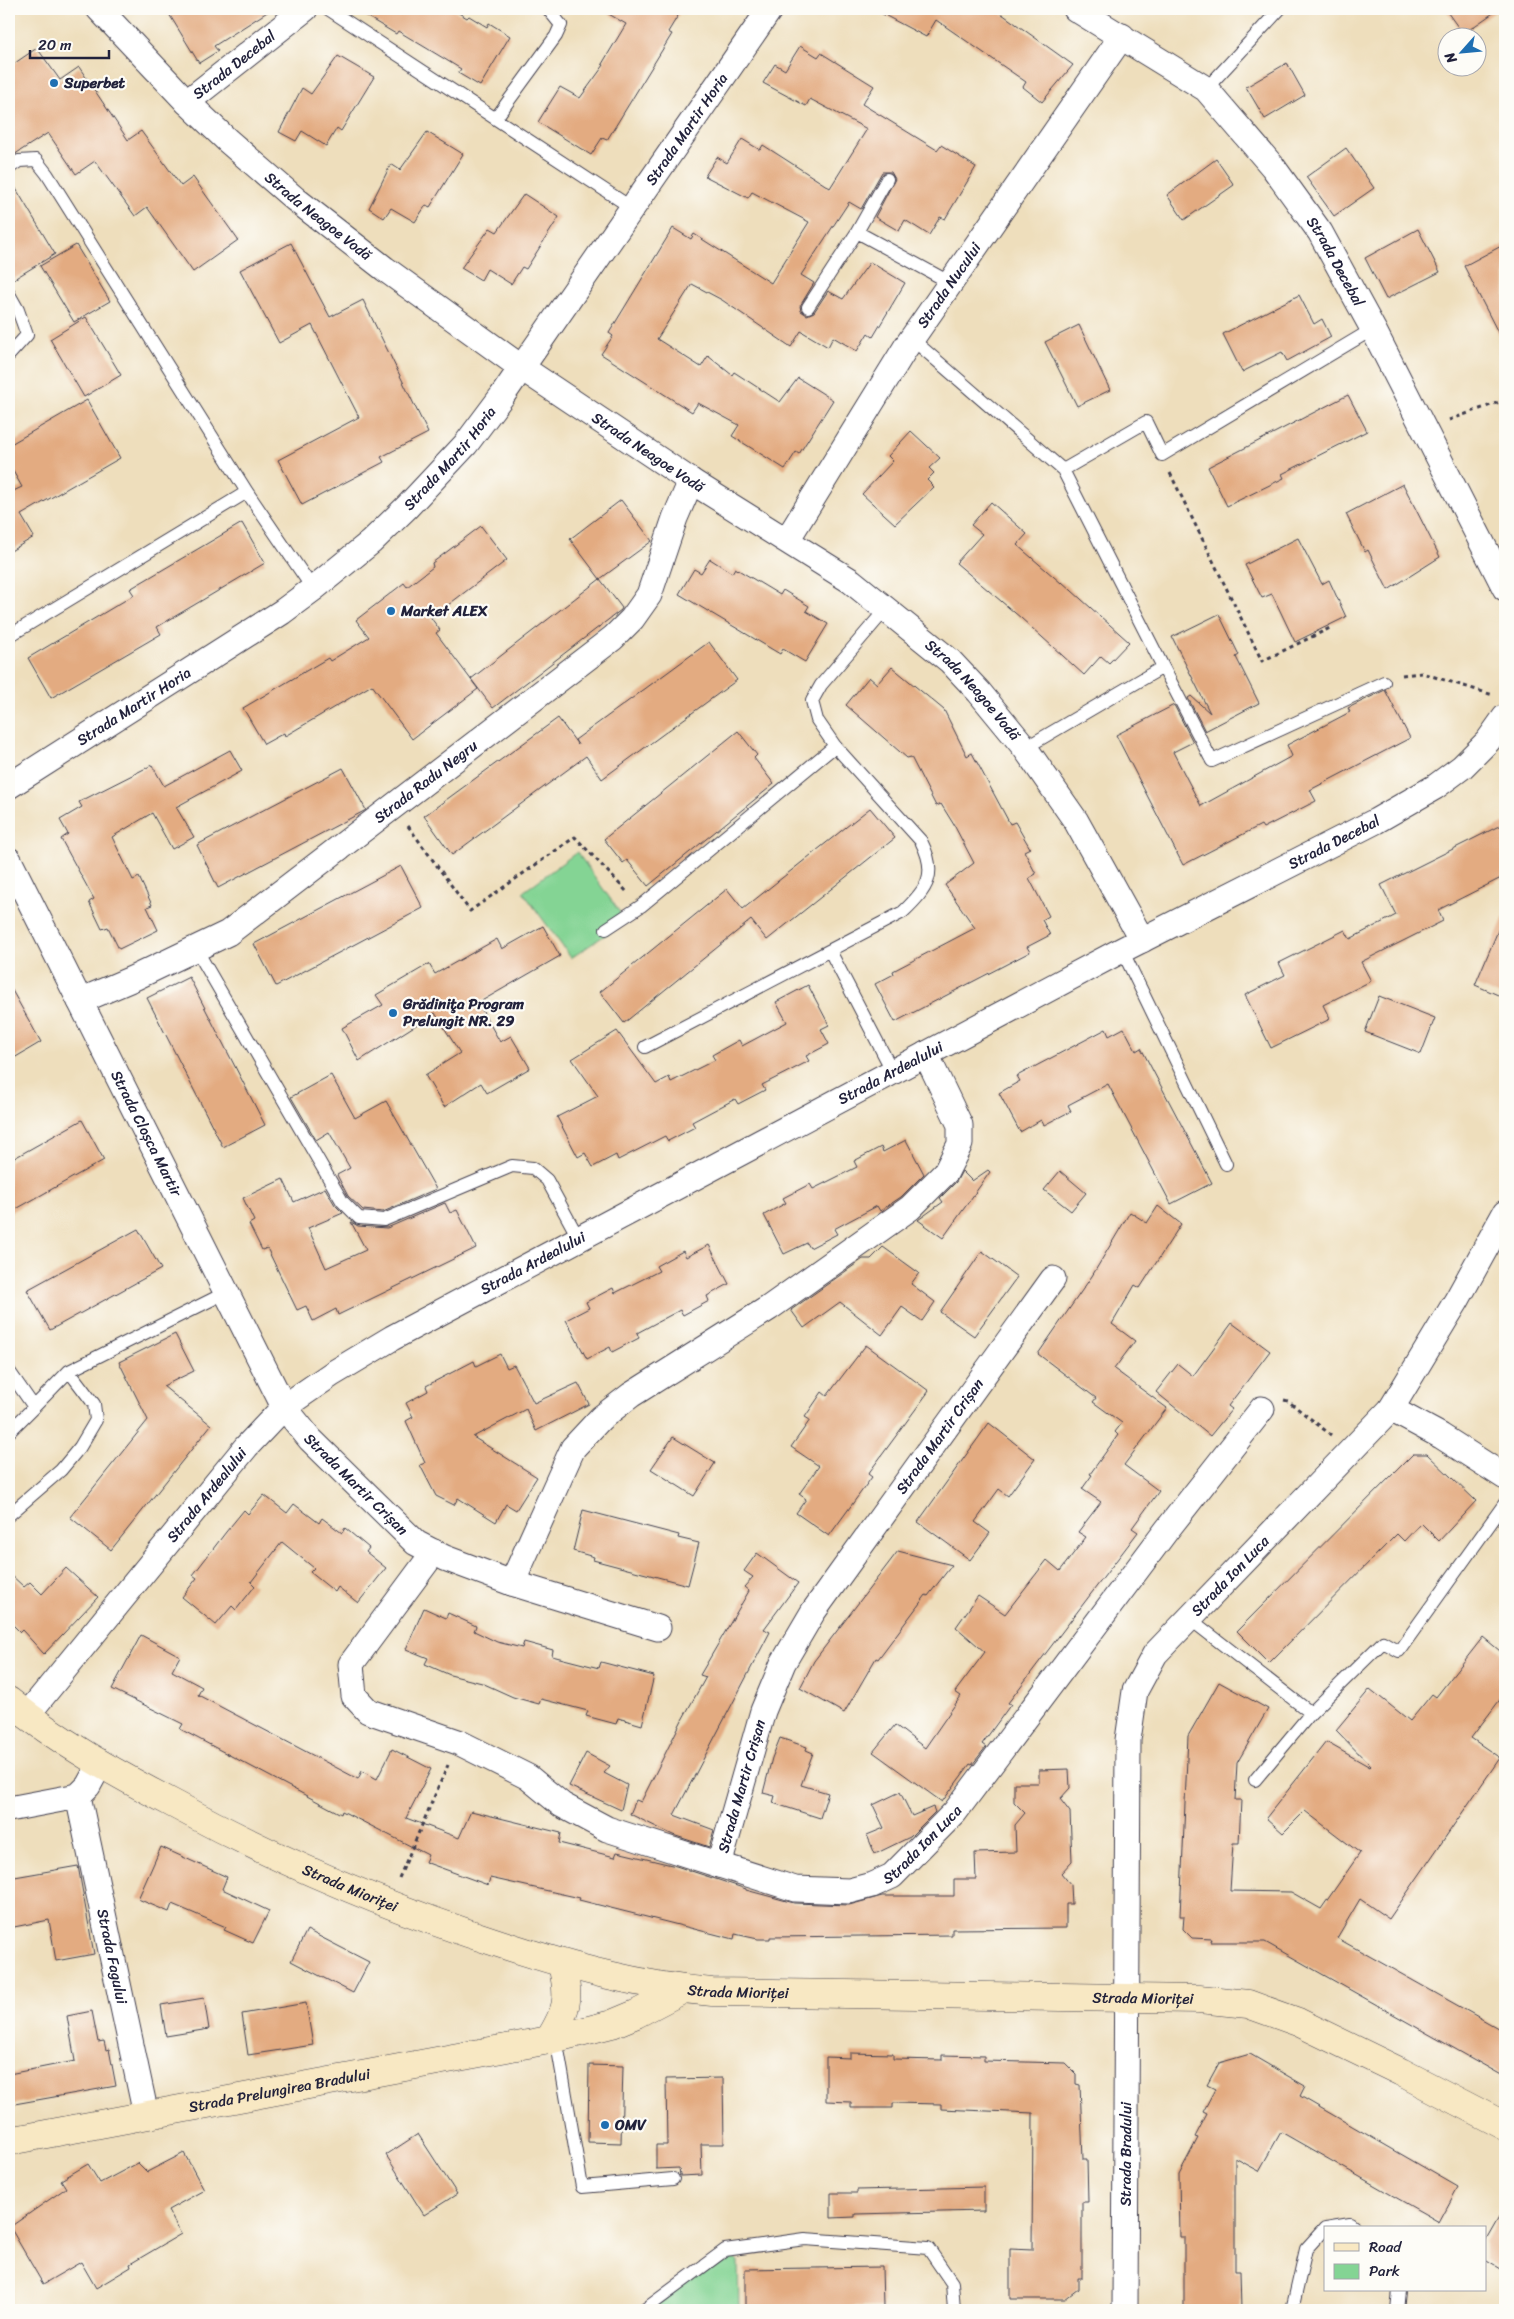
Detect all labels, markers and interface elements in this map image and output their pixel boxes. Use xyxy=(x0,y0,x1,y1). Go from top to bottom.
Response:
street label: Strada Decebal xyxy=(187,23,282,106)
scale bar xyxy=(30,28,109,60)
north arrow xyxy=(1436,28,1486,78)
text: 20 m xyxy=(38,32,72,58)
text: N xyxy=(1437,47,1465,69)
street label: Strada Martir Horia xyxy=(639,67,735,191)
place label: Superbet xyxy=(63,70,125,96)
marker: Superbet xyxy=(48,77,60,89)
street label: Strada Neagoe Vodă xyxy=(259,165,378,267)
street label: Strada Decebal xyxy=(1300,211,1372,312)
street label: Strada Nucului xyxy=(910,236,988,333)
street label: Strada Martir Horia xyxy=(397,400,503,517)
street label: Strada Neagoe Vodă xyxy=(586,405,710,500)
place label: Market ALEX xyxy=(400,598,488,624)
marker: Market ALEX xyxy=(385,605,397,617)
street label: Strada Neagoe Vodă xyxy=(919,633,1027,747)
street label: Strada Martir Horia xyxy=(71,660,197,753)
street label: Strada Radu Negru xyxy=(368,733,483,830)
street label: Strada Decebal xyxy=(1283,808,1386,877)
place label: Grădiniţa Program Prelungit NR. 29 xyxy=(402,991,524,1034)
marker: Grădiniţa Program Prelungit NR. 29 xyxy=(387,1007,399,1019)
street label: Strada Ardealului xyxy=(833,1034,949,1112)
street label: Strada Cloșca Martir xyxy=(104,1066,190,1202)
street label: Strada Ardealului xyxy=(475,1224,591,1302)
street label: Strada Martir Crișan xyxy=(889,1373,991,1500)
street label: Strada Martir Crișan xyxy=(298,1427,414,1542)
street label: Strada Ardealului xyxy=(160,1441,254,1548)
street label: Strada Ion Luca xyxy=(1185,1529,1276,1623)
street label: Strada Martir Crișan xyxy=(710,1716,773,1856)
street label: Strada Ion Luca xyxy=(879,1799,969,1891)
street label: Strada Mioriței xyxy=(298,1856,402,1920)
street label: Strada Fagului xyxy=(89,1906,135,2007)
street label: Strada Mioriței xyxy=(686,1977,790,2006)
street label: Strada Mioriței xyxy=(1092,1984,1195,2012)
street label: Strada Prelungirea Bradului xyxy=(186,2061,373,2120)
street label: Strada Bradului xyxy=(1113,2101,1139,2206)
place label: OMV xyxy=(614,2112,647,2138)
marker: OMV xyxy=(599,2119,611,2131)
legend xyxy=(1324,2226,1486,2292)
text: Road xyxy=(1369,2234,1402,2260)
text: Park xyxy=(1369,2258,1400,2284)

